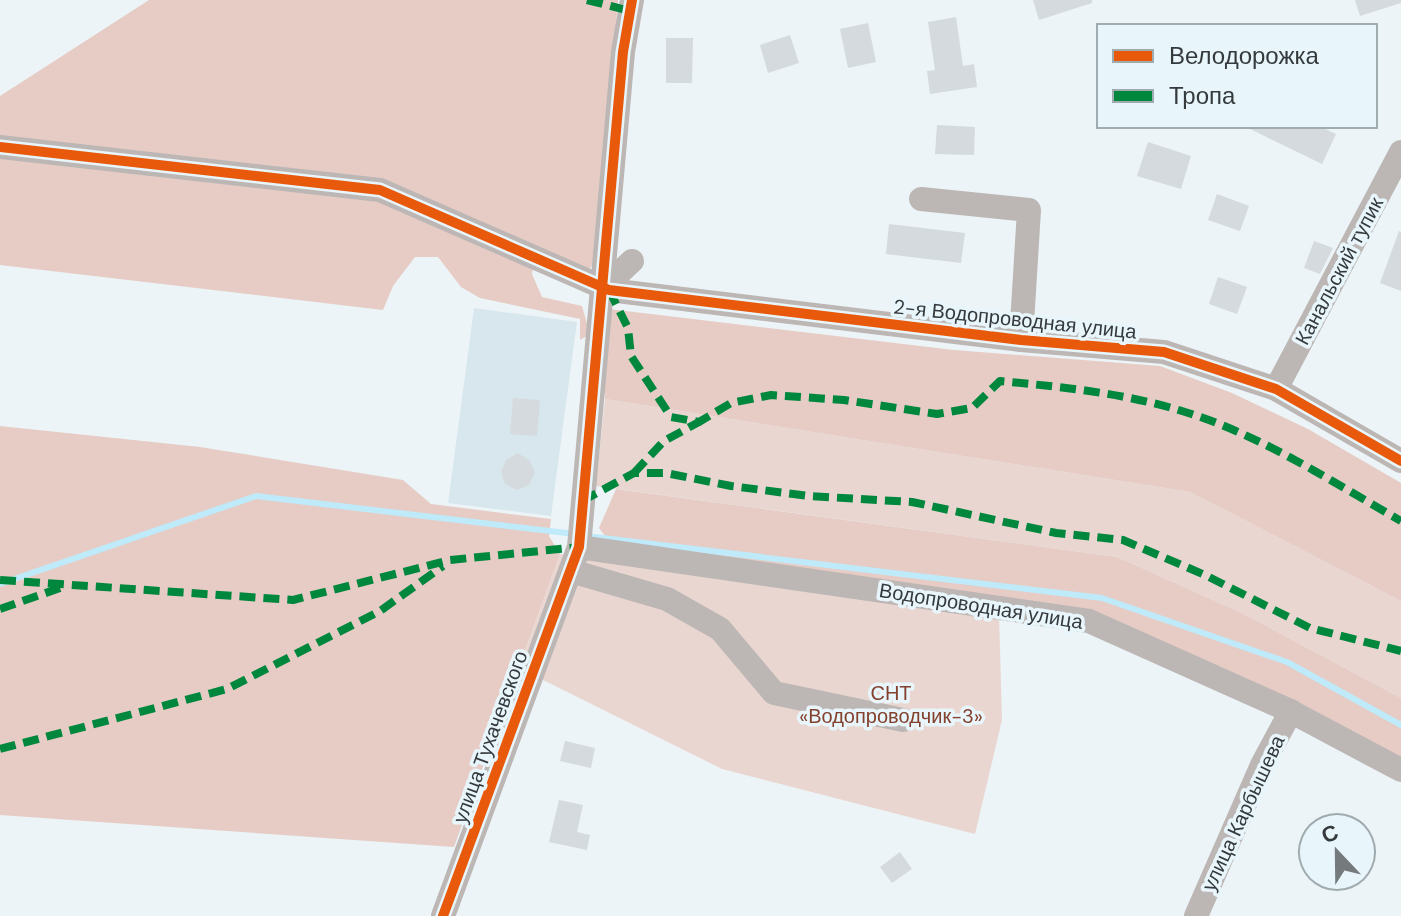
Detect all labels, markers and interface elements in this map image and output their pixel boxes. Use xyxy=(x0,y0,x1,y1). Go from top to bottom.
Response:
legend xyxy=(1097,24,1377,128)
text: Велодорожка xyxy=(1169,40,1320,71)
text: Тропа xyxy=(1169,80,1236,111)
street label: Канальский тупик xyxy=(1289,192,1389,349)
street label: 2-я Водопроводная улица xyxy=(892,293,1139,345)
street label: Водопроводная улица xyxy=(877,577,1086,635)
street label: улица Тухачевского xyxy=(447,647,533,827)
park label: СНТ «Водопроводчик-3» xyxy=(799,680,983,729)
street label: улица Карбышева xyxy=(1196,730,1291,895)
north arrow xyxy=(1297,812,1377,892)
text: С xyxy=(1317,817,1343,850)

